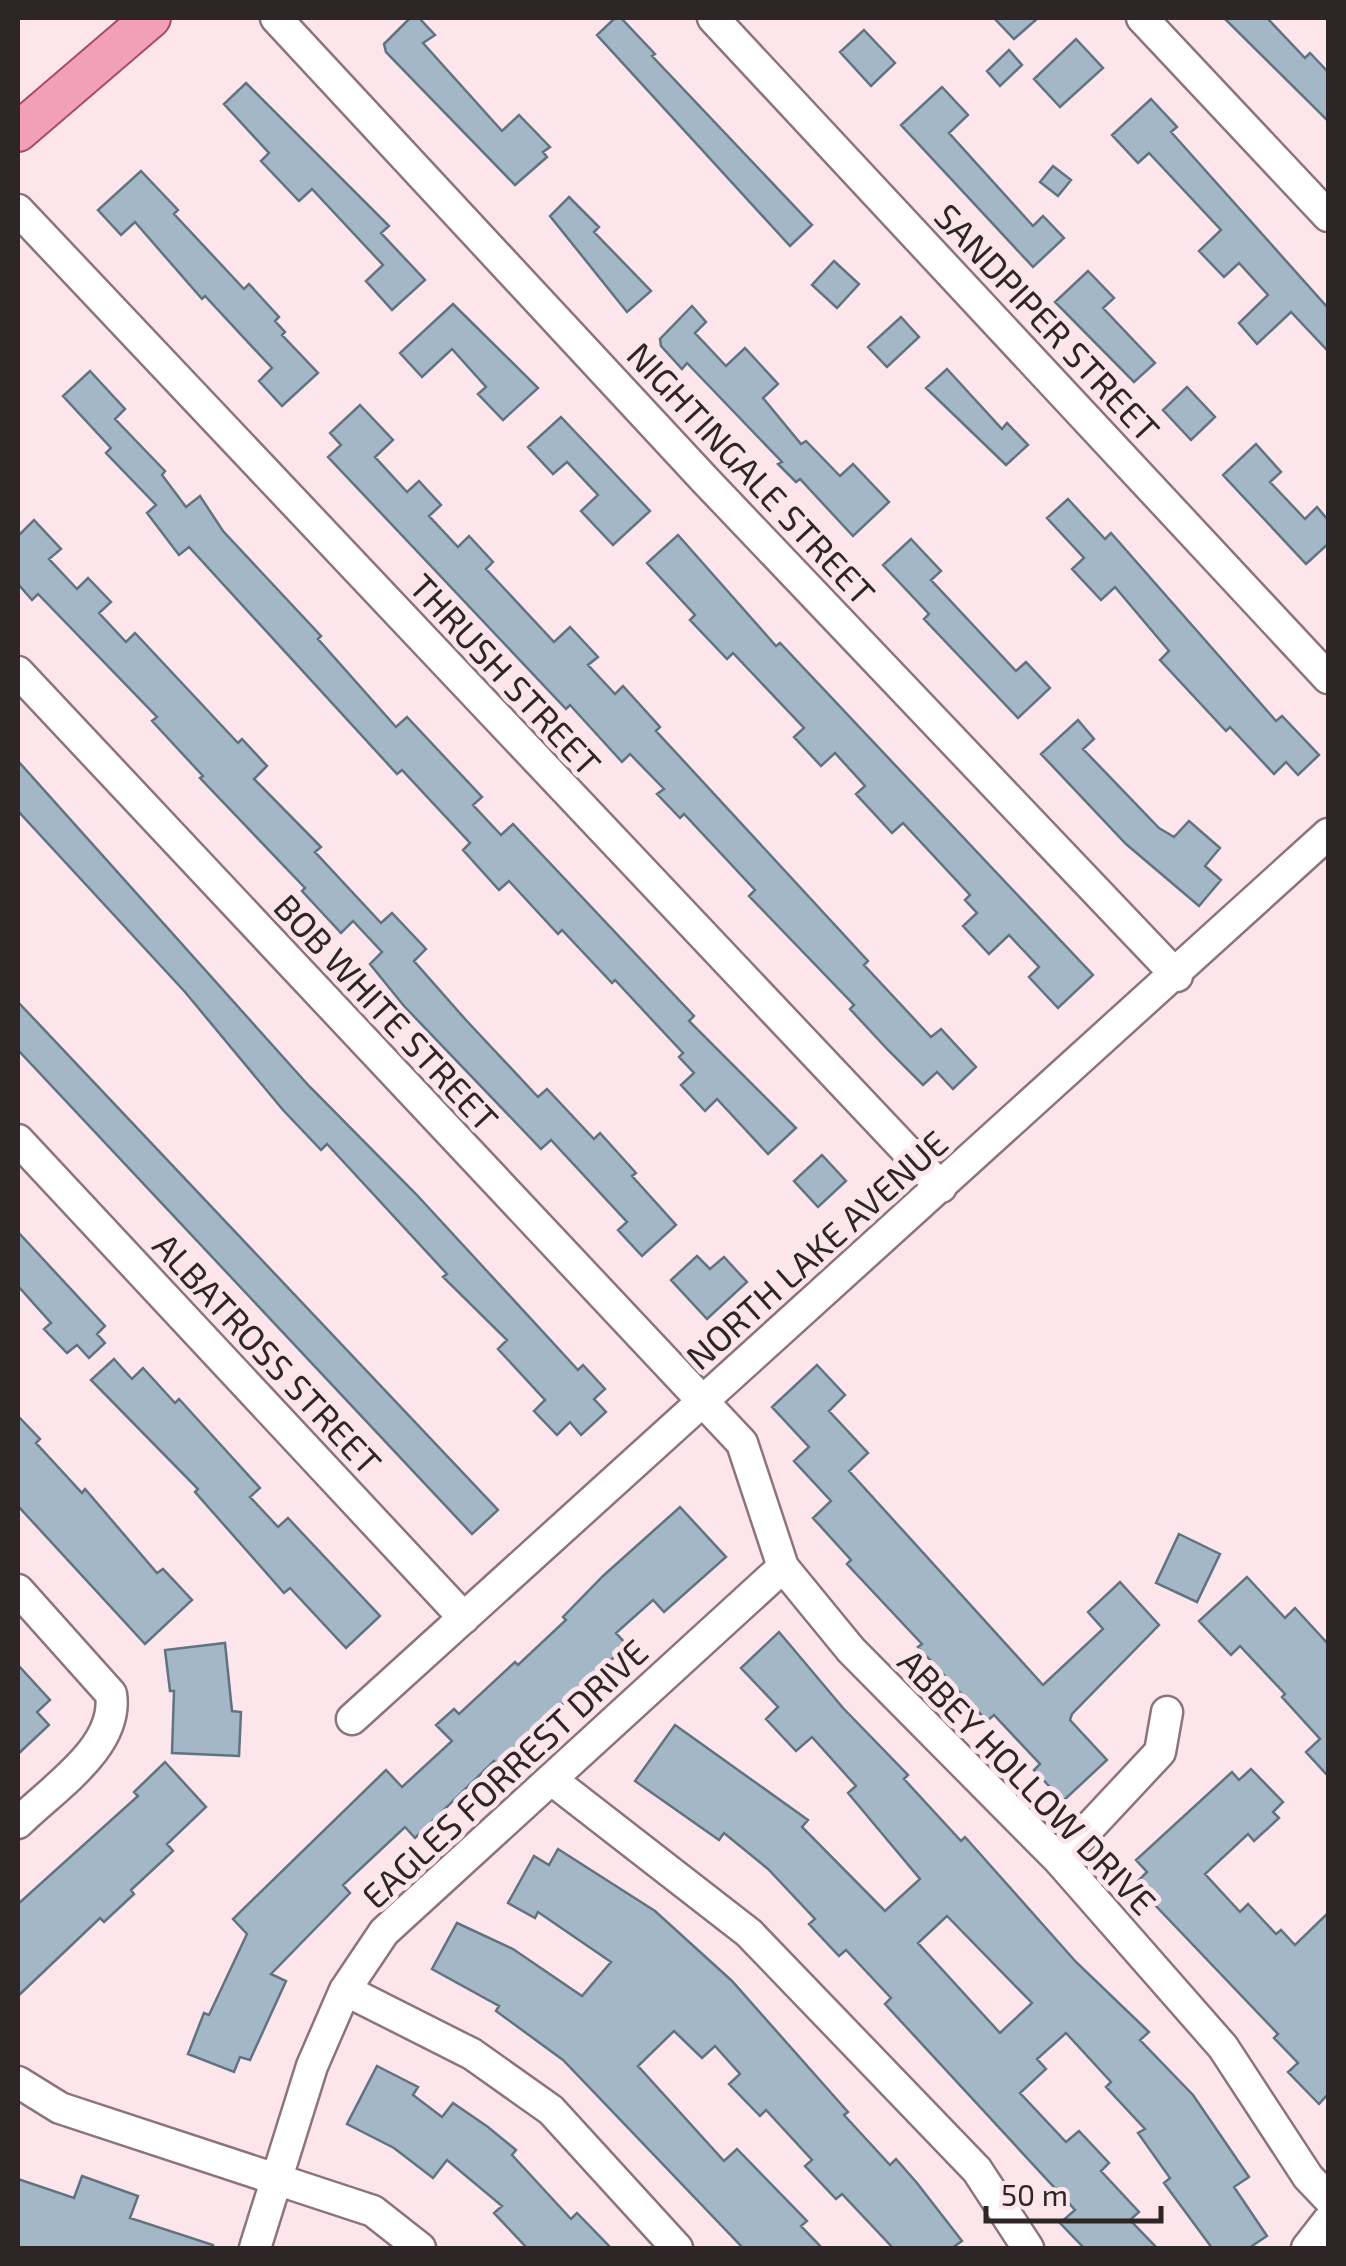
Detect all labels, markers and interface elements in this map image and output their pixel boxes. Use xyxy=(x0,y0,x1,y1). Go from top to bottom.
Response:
street label: SANDPIPER STREET xyxy=(927,194,1169,450)
street label: NIGHTINGALE STREET xyxy=(619,333,885,613)
street label: THRUSH STREET xyxy=(402,564,610,784)
street label: BOB WHITE STREET xyxy=(266,885,508,1139)
street label: NORTH LAKE AVENUE xyxy=(677,1121,955,1377)
street label: ALBATROSS STREET xyxy=(145,1224,391,1482)
street label: EAGLES FORREST DRIVE xyxy=(353,1630,655,1916)
street label: ABBEY HOLLOW DRIVE xyxy=(890,1640,1166,1922)
scale bar xyxy=(986,2161,1161,2223)
text: 50 m xyxy=(1001,2176,1068,2212)

